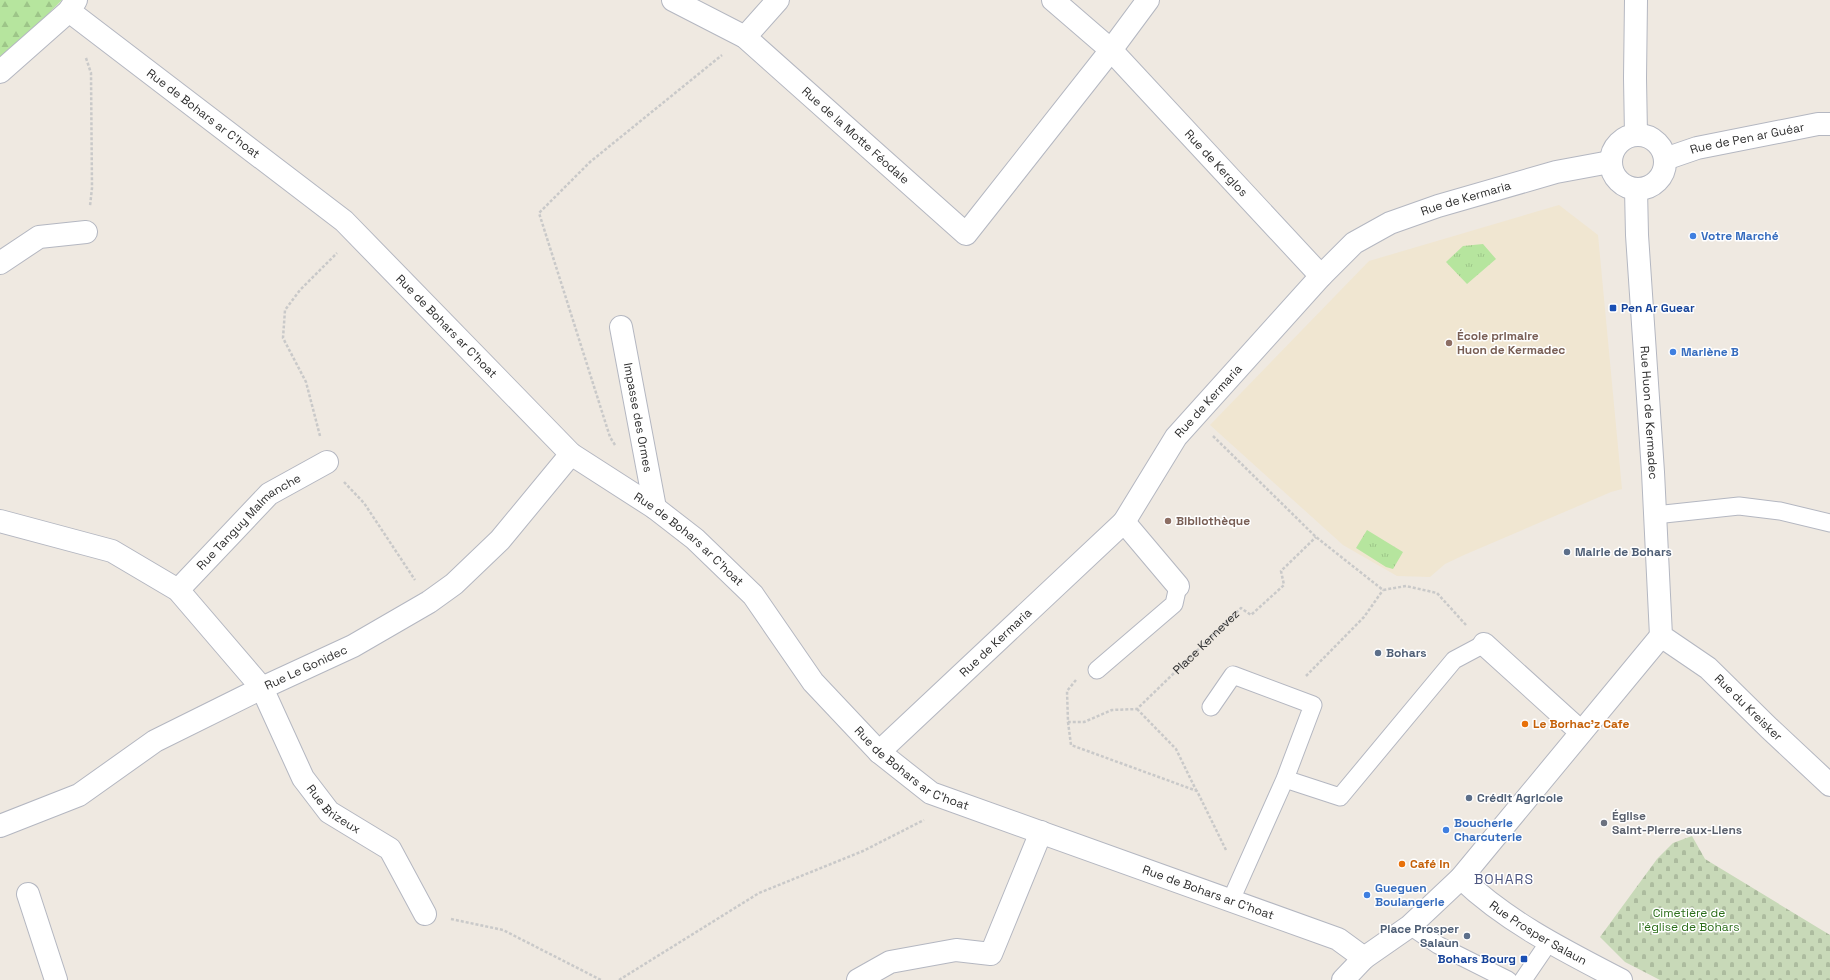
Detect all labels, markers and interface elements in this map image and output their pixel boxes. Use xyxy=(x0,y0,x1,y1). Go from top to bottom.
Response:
street label: Rue de Bohars ar C'hoat xyxy=(143,65,263,162)
street label: Rue de la Motte Féodale xyxy=(798,83,913,188)
street label: Rue de Pen ar Guéar xyxy=(1688,119,1806,158)
street label: Rue de Kerglos xyxy=(1181,126,1251,200)
street label: Rue de Kermaria xyxy=(1419,177,1513,219)
place label: Votre Marché xyxy=(1701,228,1779,244)
marker: Votre Marché xyxy=(1688,231,1698,241)
street label: Rue de Bohars ar C'hoat xyxy=(392,271,501,382)
place label: Pen Ar Guear xyxy=(1621,300,1695,316)
marker: Pen Ar Guear xyxy=(1608,303,1618,313)
place label: École primaire Huon de Kermadec xyxy=(1457,328,1565,358)
marker: École primaire Huon de Kermadec xyxy=(1444,338,1454,348)
place label: Marlène B xyxy=(1681,344,1739,360)
street label: Rue Huon de Kermadec xyxy=(1636,345,1661,480)
marker: Marlène B xyxy=(1668,347,1678,357)
street label: Impasse des Ormes xyxy=(620,361,656,474)
street label: Rue de Kermaria xyxy=(1171,361,1246,441)
street label: Rue Tanguy Malmanche xyxy=(193,470,304,573)
street label: Rue de Bohars ar C'hoat xyxy=(631,489,747,590)
place label: Bibliothèque xyxy=(1176,513,1250,529)
marker: Bibliothèque xyxy=(1163,516,1173,526)
place label: Mairie de Bohars xyxy=(1575,544,1672,560)
marker: Mairie de Bohars xyxy=(1562,547,1572,557)
street label: Rue de Kermaria xyxy=(956,605,1035,680)
street label: Place Kernevez xyxy=(1169,606,1243,678)
street label: Rue Le Gonidec xyxy=(262,642,350,694)
place label: Bohars xyxy=(1386,645,1427,661)
marker: Bohars xyxy=(1373,648,1383,658)
street label: Rue du Kreisker xyxy=(1711,671,1786,745)
place label: Le Borhac'z Cafe xyxy=(1533,716,1630,732)
marker: Le Borhac'z Cafe xyxy=(1520,719,1530,729)
street label: Rue de Bohars ar C'hoat xyxy=(851,723,971,814)
street label: Rue Brizeux xyxy=(303,781,364,837)
place label: Crédit Agricole xyxy=(1477,790,1563,806)
marker: Crédit Agricole xyxy=(1464,793,1474,803)
place label: Église Saint-Pierre-aux-Liens xyxy=(1612,808,1742,838)
place label: Boucherie Charcuterie xyxy=(1454,815,1522,845)
marker: Église Saint-Pierre-aux-Liens xyxy=(1599,818,1609,828)
marker: Boucherie Charcuterie xyxy=(1441,825,1451,835)
place label: Café In xyxy=(1410,856,1450,872)
marker: Café In xyxy=(1397,859,1407,869)
street label: Rue de Bohars ar C'hoat xyxy=(1140,861,1276,923)
district label: BOHARS xyxy=(1474,870,1534,888)
place label: Gueguen Boulangerie xyxy=(1375,880,1445,910)
marker: Gueguen Boulangerie xyxy=(1362,890,1372,900)
street label: Rue Prosper Salaun xyxy=(1486,897,1590,969)
park label: Cimetière de l'église de Bohars xyxy=(1638,905,1740,935)
place label: Place Prosper Salaun xyxy=(1380,921,1459,951)
marker: Place Prosper Salaun xyxy=(1462,931,1472,941)
place label: Bohars Bourg xyxy=(1438,951,1516,967)
marker: Bohars Bourg xyxy=(1519,954,1529,964)

